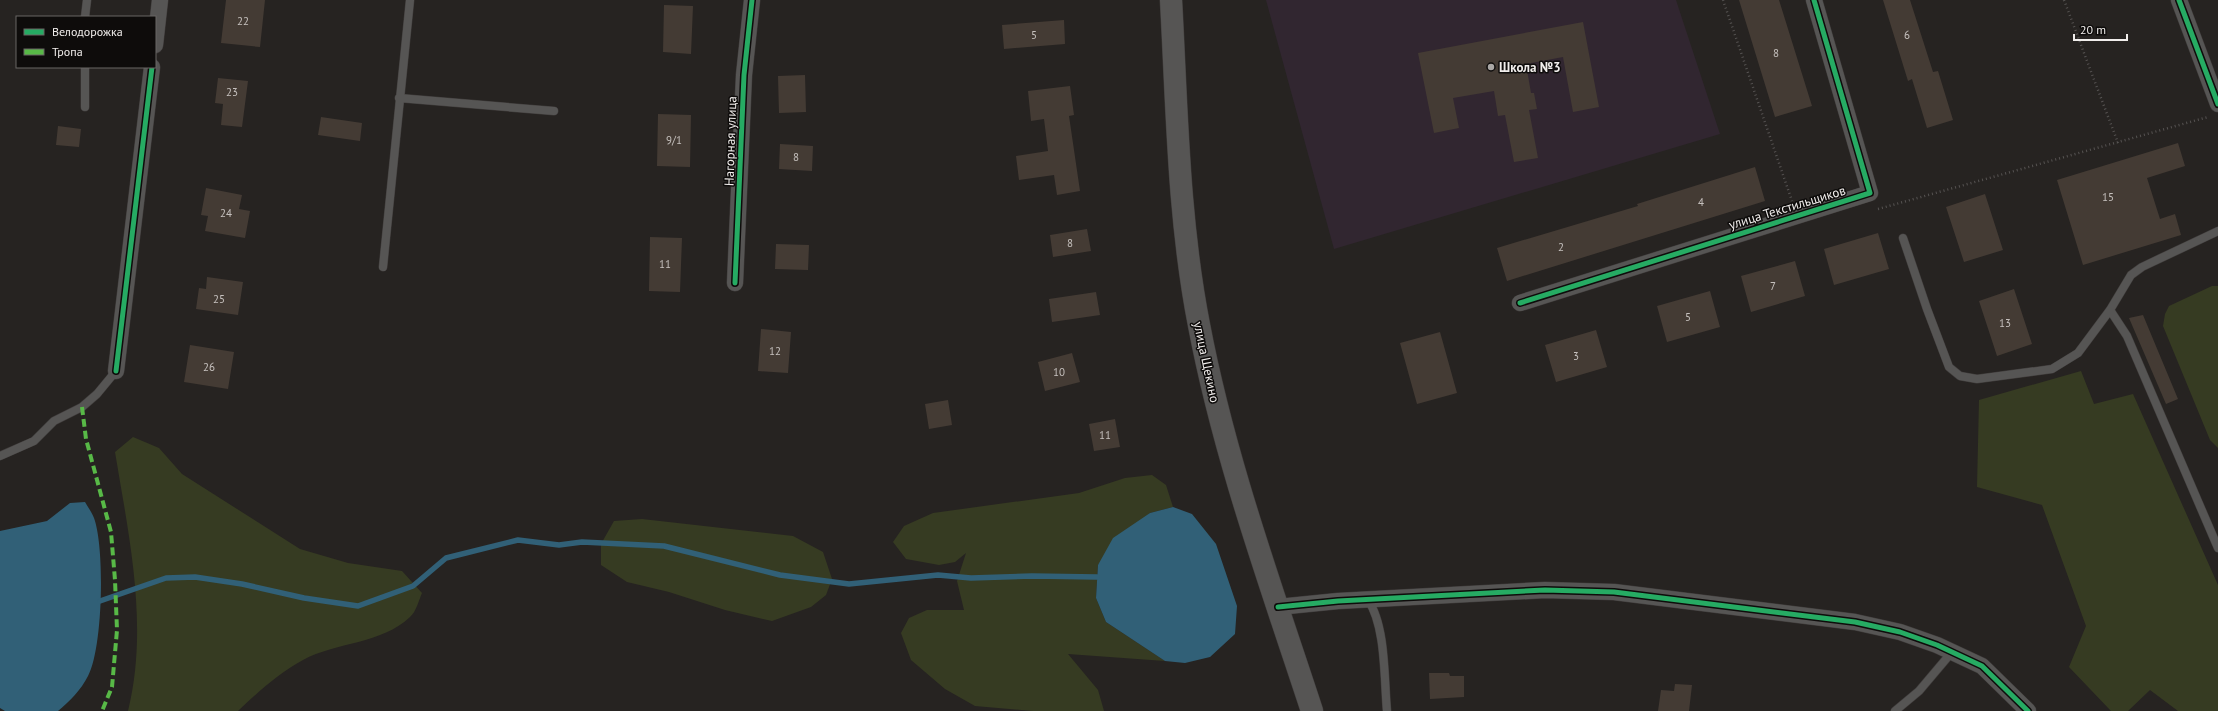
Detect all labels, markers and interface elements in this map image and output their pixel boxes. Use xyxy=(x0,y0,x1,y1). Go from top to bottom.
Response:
house number: 22 xyxy=(237,14,249,28)
legend xyxy=(16,16,156,68)
scale bar xyxy=(2074,16,2127,42)
text: 20 m xyxy=(2080,22,2106,37)
text: Велодорожка xyxy=(52,24,123,39)
house number: 5 xyxy=(1031,28,1037,42)
house number: 6 xyxy=(1904,28,1910,42)
text: Тропа xyxy=(52,44,83,59)
house number: 8 xyxy=(1773,46,1779,60)
place label: Школа №3 xyxy=(1499,59,1561,76)
marker: Школа №3 xyxy=(1486,62,1496,72)
house number: 23 xyxy=(226,85,238,99)
street label: Нагорная улица xyxy=(720,96,741,186)
house number: 9/1 xyxy=(666,133,682,147)
house number: 8 xyxy=(793,150,799,164)
street label: улица Текстильщиков xyxy=(1727,182,1848,233)
house number: 15 xyxy=(2102,190,2114,204)
house number: 4 xyxy=(1698,195,1704,209)
house number: 24 xyxy=(220,206,232,220)
house number: 8 xyxy=(1067,236,1073,250)
house number: 2 xyxy=(1558,240,1564,254)
house number: 11 xyxy=(659,257,671,271)
house number: 7 xyxy=(1770,279,1776,293)
house number: 25 xyxy=(213,292,225,306)
house number: 5 xyxy=(1685,310,1691,324)
house number: 13 xyxy=(1999,316,2011,330)
street label: улица Щекино xyxy=(1190,320,1223,404)
house number: 12 xyxy=(769,344,781,358)
house number: 3 xyxy=(1573,349,1579,363)
house number: 26 xyxy=(203,360,215,374)
house number: 10 xyxy=(1053,365,1065,379)
house number: 11 xyxy=(1099,428,1111,442)

